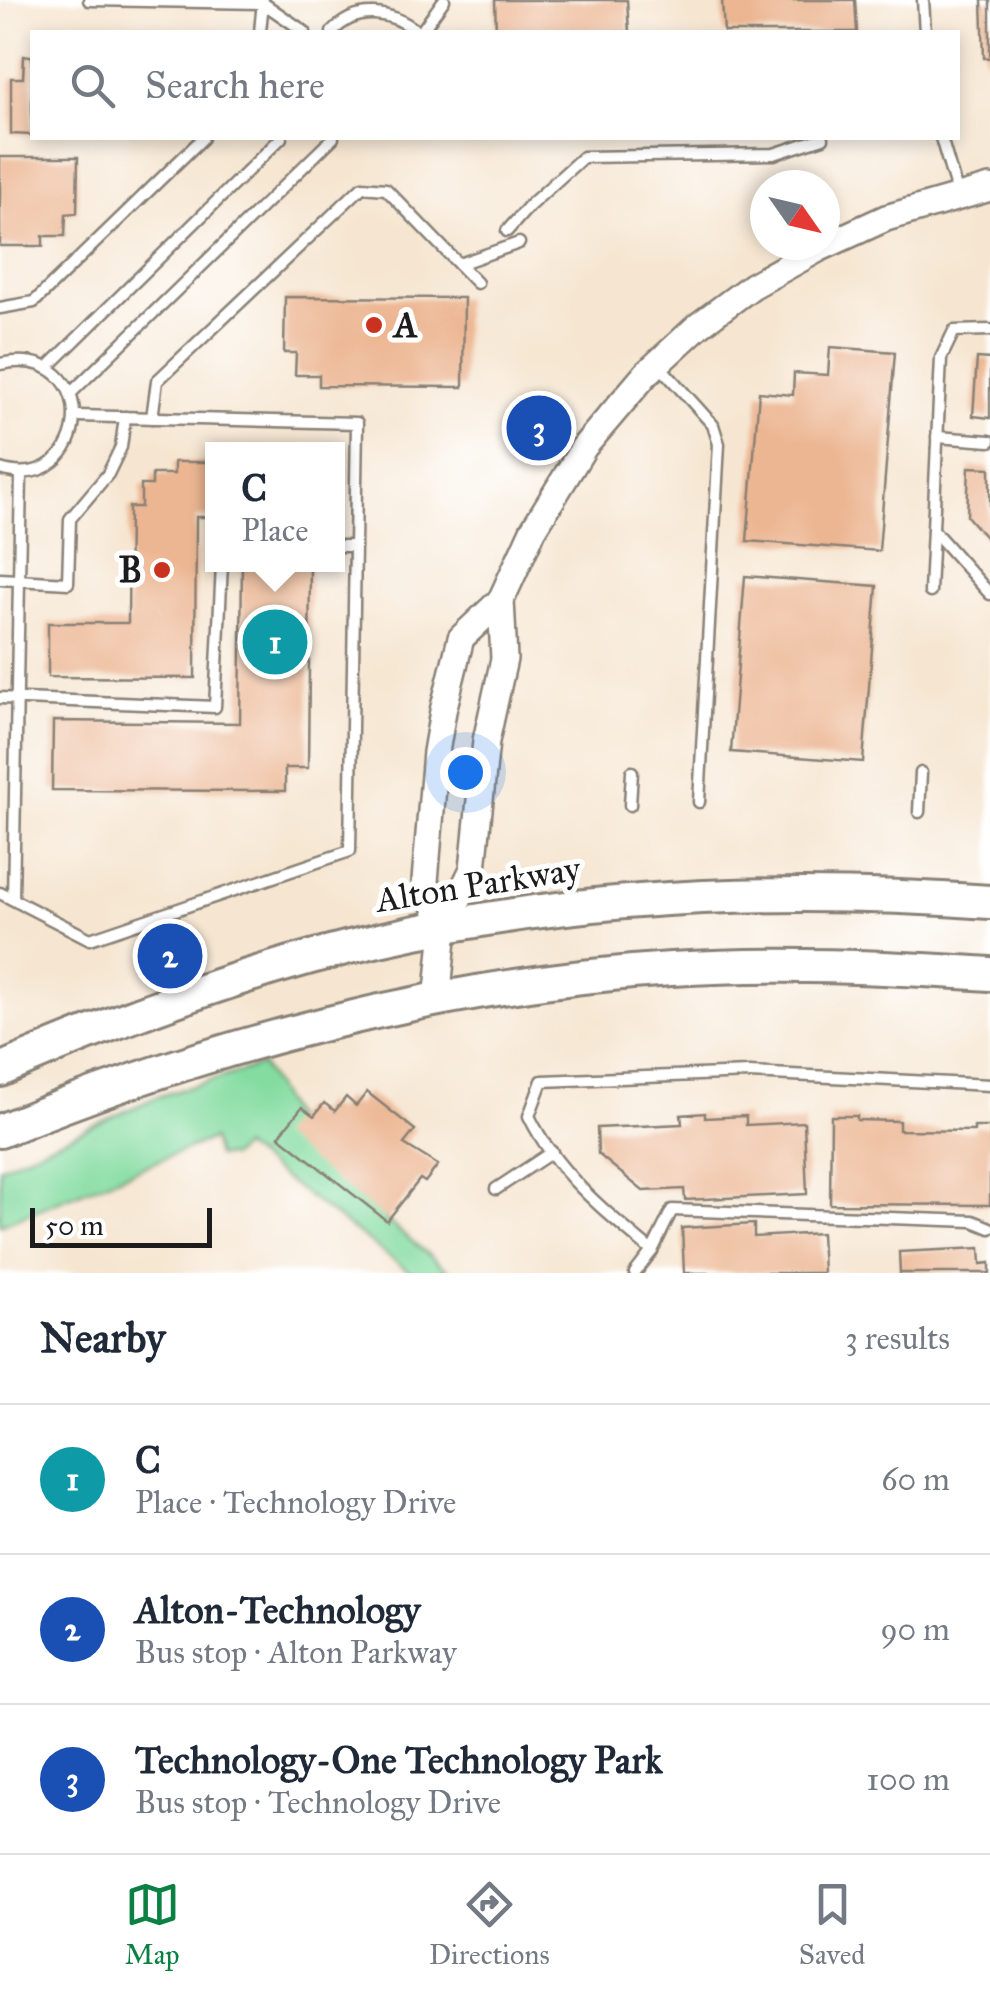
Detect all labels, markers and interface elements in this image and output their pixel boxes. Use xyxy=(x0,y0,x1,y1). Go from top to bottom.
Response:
search box xyxy=(30,30,960,140)
icon: search xyxy=(65,58,120,113)
text: Search here xyxy=(145,62,325,108)
north arrow xyxy=(750,170,840,260)
place label: A xyxy=(392,304,418,347)
marker: A xyxy=(363,314,385,336)
pin: 3 xyxy=(506,390,572,466)
popup xyxy=(205,442,345,572)
text: C xyxy=(241,465,267,511)
text: Place xyxy=(241,511,309,550)
place label: B xyxy=(119,549,142,592)
marker: B xyxy=(151,559,173,581)
pin: 1 xyxy=(242,604,308,680)
your location xyxy=(440,747,491,798)
street label: Alton Parkway xyxy=(371,847,584,922)
pin: 2 xyxy=(138,918,202,994)
scale bar xyxy=(30,1203,212,1248)
text: 50 m xyxy=(45,1208,104,1243)
text: Nearby xyxy=(40,1312,165,1364)
text: 3 results xyxy=(845,1319,950,1358)
text: C xyxy=(135,1437,161,1483)
text: 1 xyxy=(66,1460,79,1499)
text: 60 m xyxy=(881,1460,950,1499)
text: Place · Technology Drive xyxy=(135,1483,456,1522)
text: Alton-Technology xyxy=(135,1587,421,1633)
text: 2 xyxy=(65,1610,80,1649)
text: 90 m xyxy=(880,1610,950,1649)
text: Bus stop · Alton Parkway xyxy=(135,1633,457,1672)
text: Technology-One Technology Park xyxy=(135,1737,663,1783)
text: 3 xyxy=(66,1760,79,1799)
text: 100 m xyxy=(866,1760,950,1799)
text: Bus stop · Technology Drive xyxy=(135,1783,501,1822)
tab: Map xyxy=(125,1877,180,1972)
tab: Directions xyxy=(429,1877,550,1972)
tab: Saved xyxy=(799,1877,865,1972)

